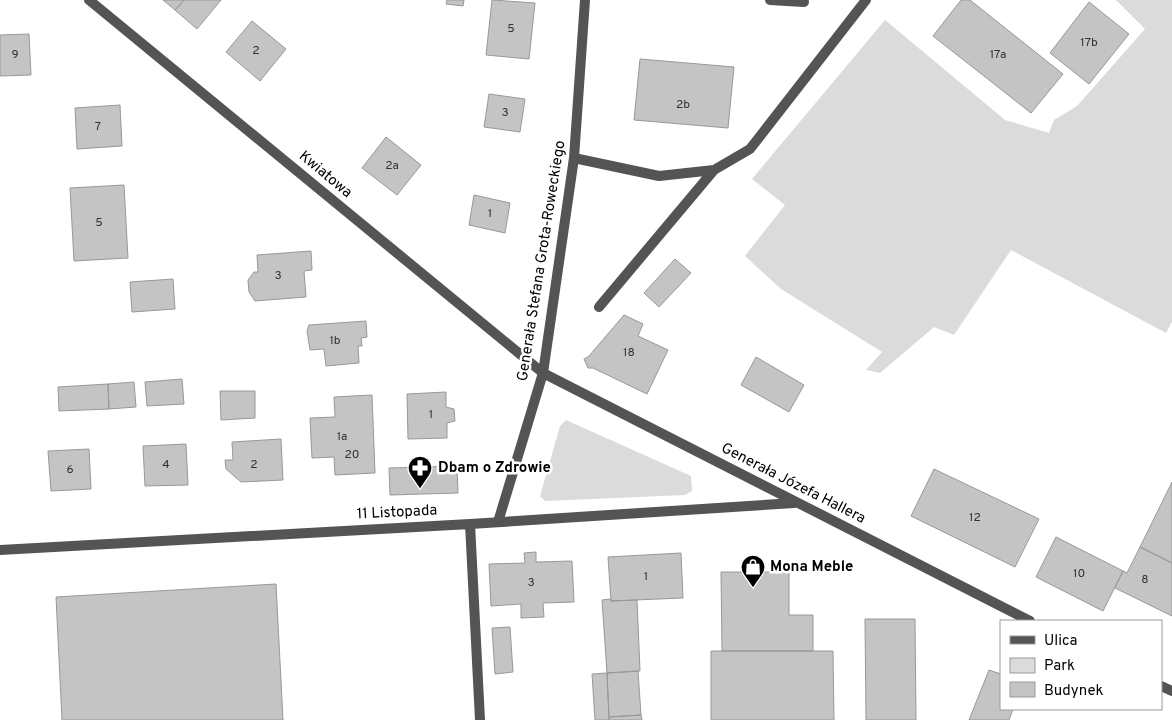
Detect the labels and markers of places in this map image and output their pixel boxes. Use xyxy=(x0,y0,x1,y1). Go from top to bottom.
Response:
pharmacy icon: Dbam o Zdrowie xyxy=(407,455,433,489)
place label: Dbam o Zdrowie xyxy=(438,459,551,478)
shop icon: Mona Meble xyxy=(740,554,766,588)
place label: Mona Meble xyxy=(770,558,853,577)

